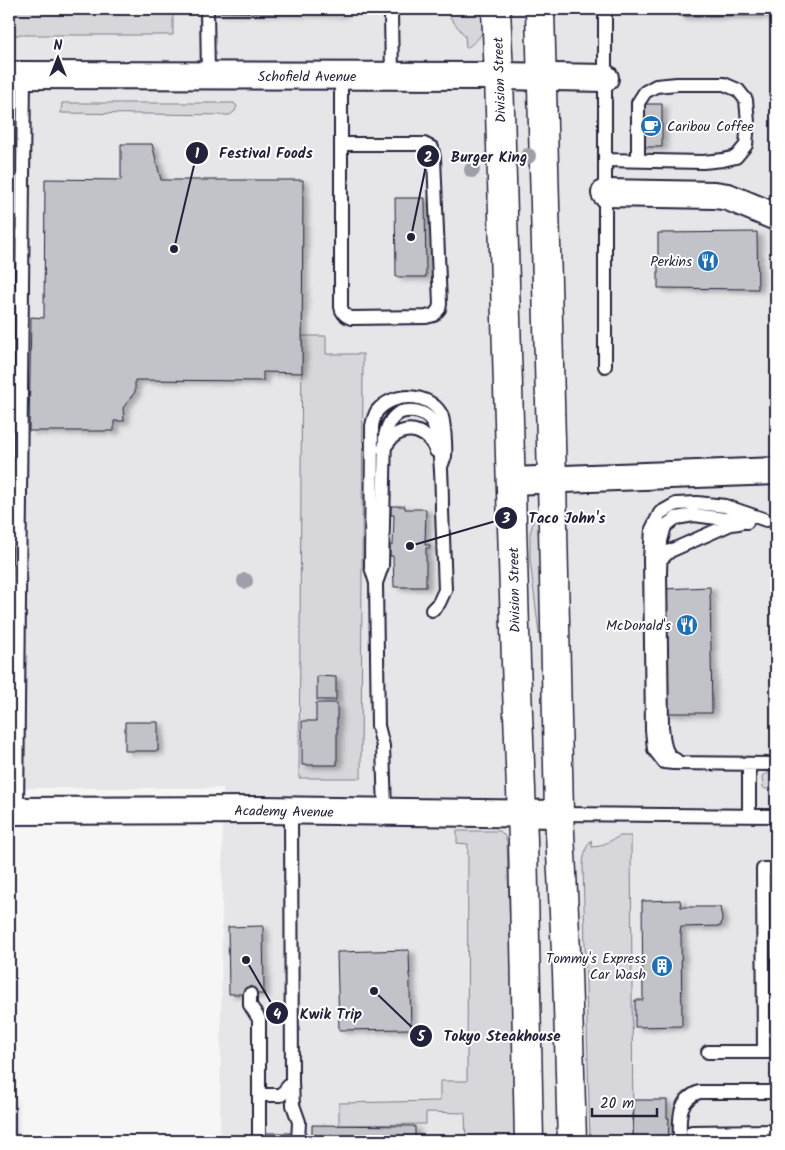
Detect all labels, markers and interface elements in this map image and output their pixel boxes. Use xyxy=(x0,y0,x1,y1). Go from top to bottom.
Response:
north arrow xyxy=(32,32,82,82)
text: N xyxy=(54,35,63,57)
street label: Division Street xyxy=(487,36,512,123)
street label: Schofield Avenue xyxy=(258,66,357,88)
cafe icon: Caribou Coffee xyxy=(639,114,663,138)
place label: Caribou Coffee xyxy=(667,116,755,138)
callout: Festival Foods xyxy=(185,138,323,168)
callout: Burger King xyxy=(415,141,537,171)
text: 1 xyxy=(195,142,200,166)
text: Festival Foods xyxy=(219,142,313,166)
text: 2 xyxy=(424,146,433,170)
text: Burger King xyxy=(451,146,527,170)
restaurant icon: Perkins xyxy=(696,249,720,273)
place label: Perkins xyxy=(650,251,692,273)
callout: Taco John's xyxy=(493,503,615,533)
text: 3 xyxy=(501,507,510,531)
text: Taco John's xyxy=(529,507,605,531)
street label: Division Street xyxy=(503,546,527,633)
restaurant icon: McDonald's xyxy=(675,613,699,637)
place label: McDonald's xyxy=(606,615,671,637)
street label: Academy Avenue xyxy=(234,800,334,824)
place label: Tommy's Express Car Wash xyxy=(546,948,646,986)
building icon: Tommy's Express Car Wash xyxy=(650,954,674,978)
callout: Kwik Trip xyxy=(265,998,372,1028)
text: 4 xyxy=(273,1003,281,1027)
text: Kwik Trip xyxy=(300,1003,362,1027)
callout: Tokyo Steakhouse xyxy=(408,1021,571,1051)
text: 5 xyxy=(416,1025,426,1049)
text: Tokyo Steakhouse xyxy=(443,1025,561,1049)
scale bar xyxy=(592,1085,658,1117)
text: 20 m xyxy=(600,1092,634,1116)

